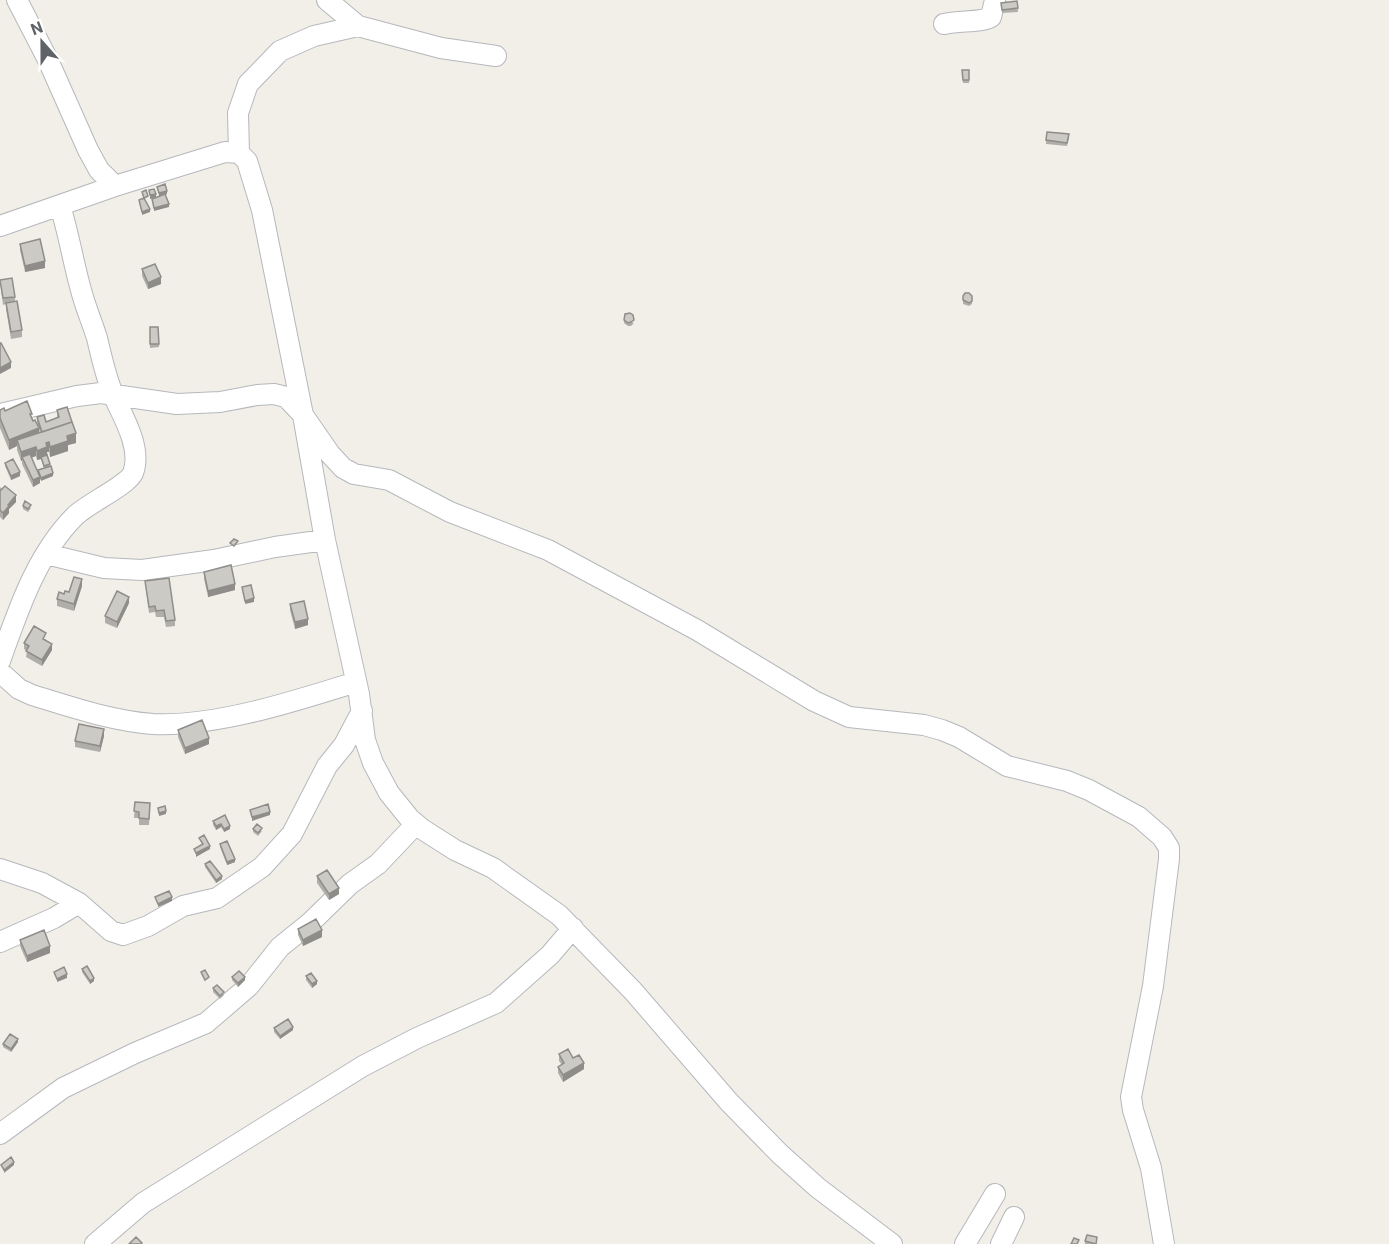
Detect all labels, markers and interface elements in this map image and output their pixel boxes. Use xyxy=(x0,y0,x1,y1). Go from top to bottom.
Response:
north arrow xyxy=(12,12,72,72)
text: N xyxy=(28,18,45,39)

